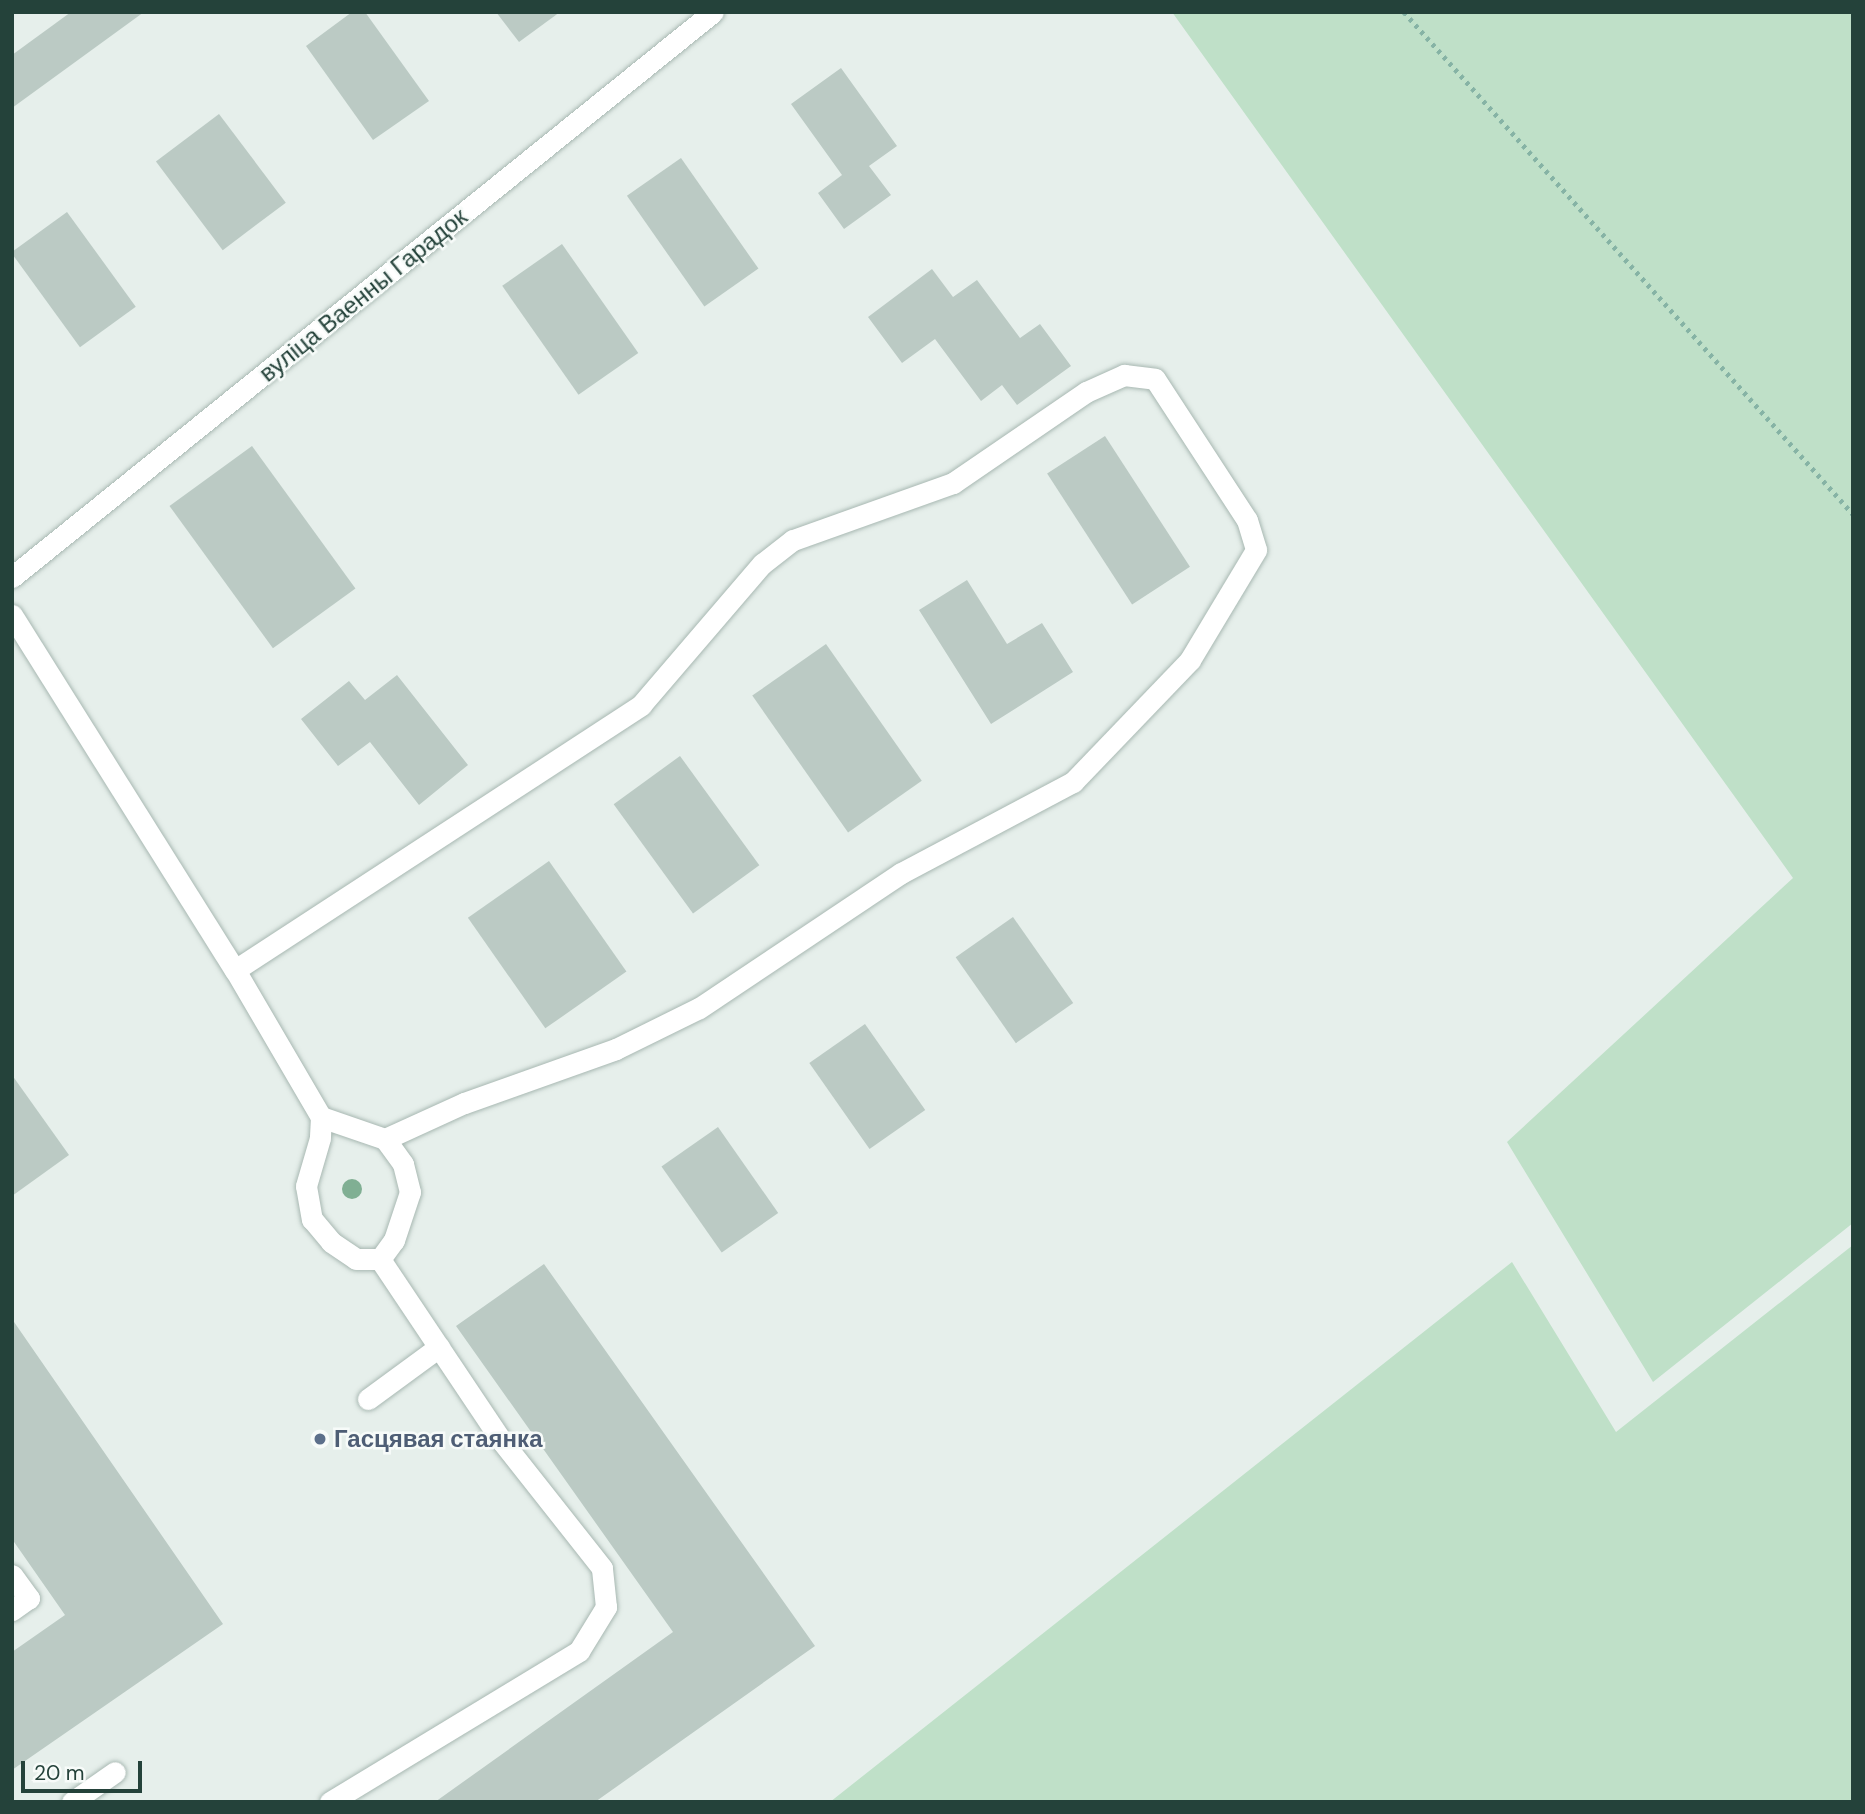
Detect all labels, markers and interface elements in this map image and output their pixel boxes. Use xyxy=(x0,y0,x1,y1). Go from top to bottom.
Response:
street label: вуліца Ваенны Гарадок xyxy=(253,202,473,388)
place label: Гасцявая стаянка xyxy=(334,1425,542,1453)
marker: Гасцявая стаянка xyxy=(312,1431,328,1447)
scale bar xyxy=(24,1748,145,1792)
text: 20 m xyxy=(34,1759,85,1787)

